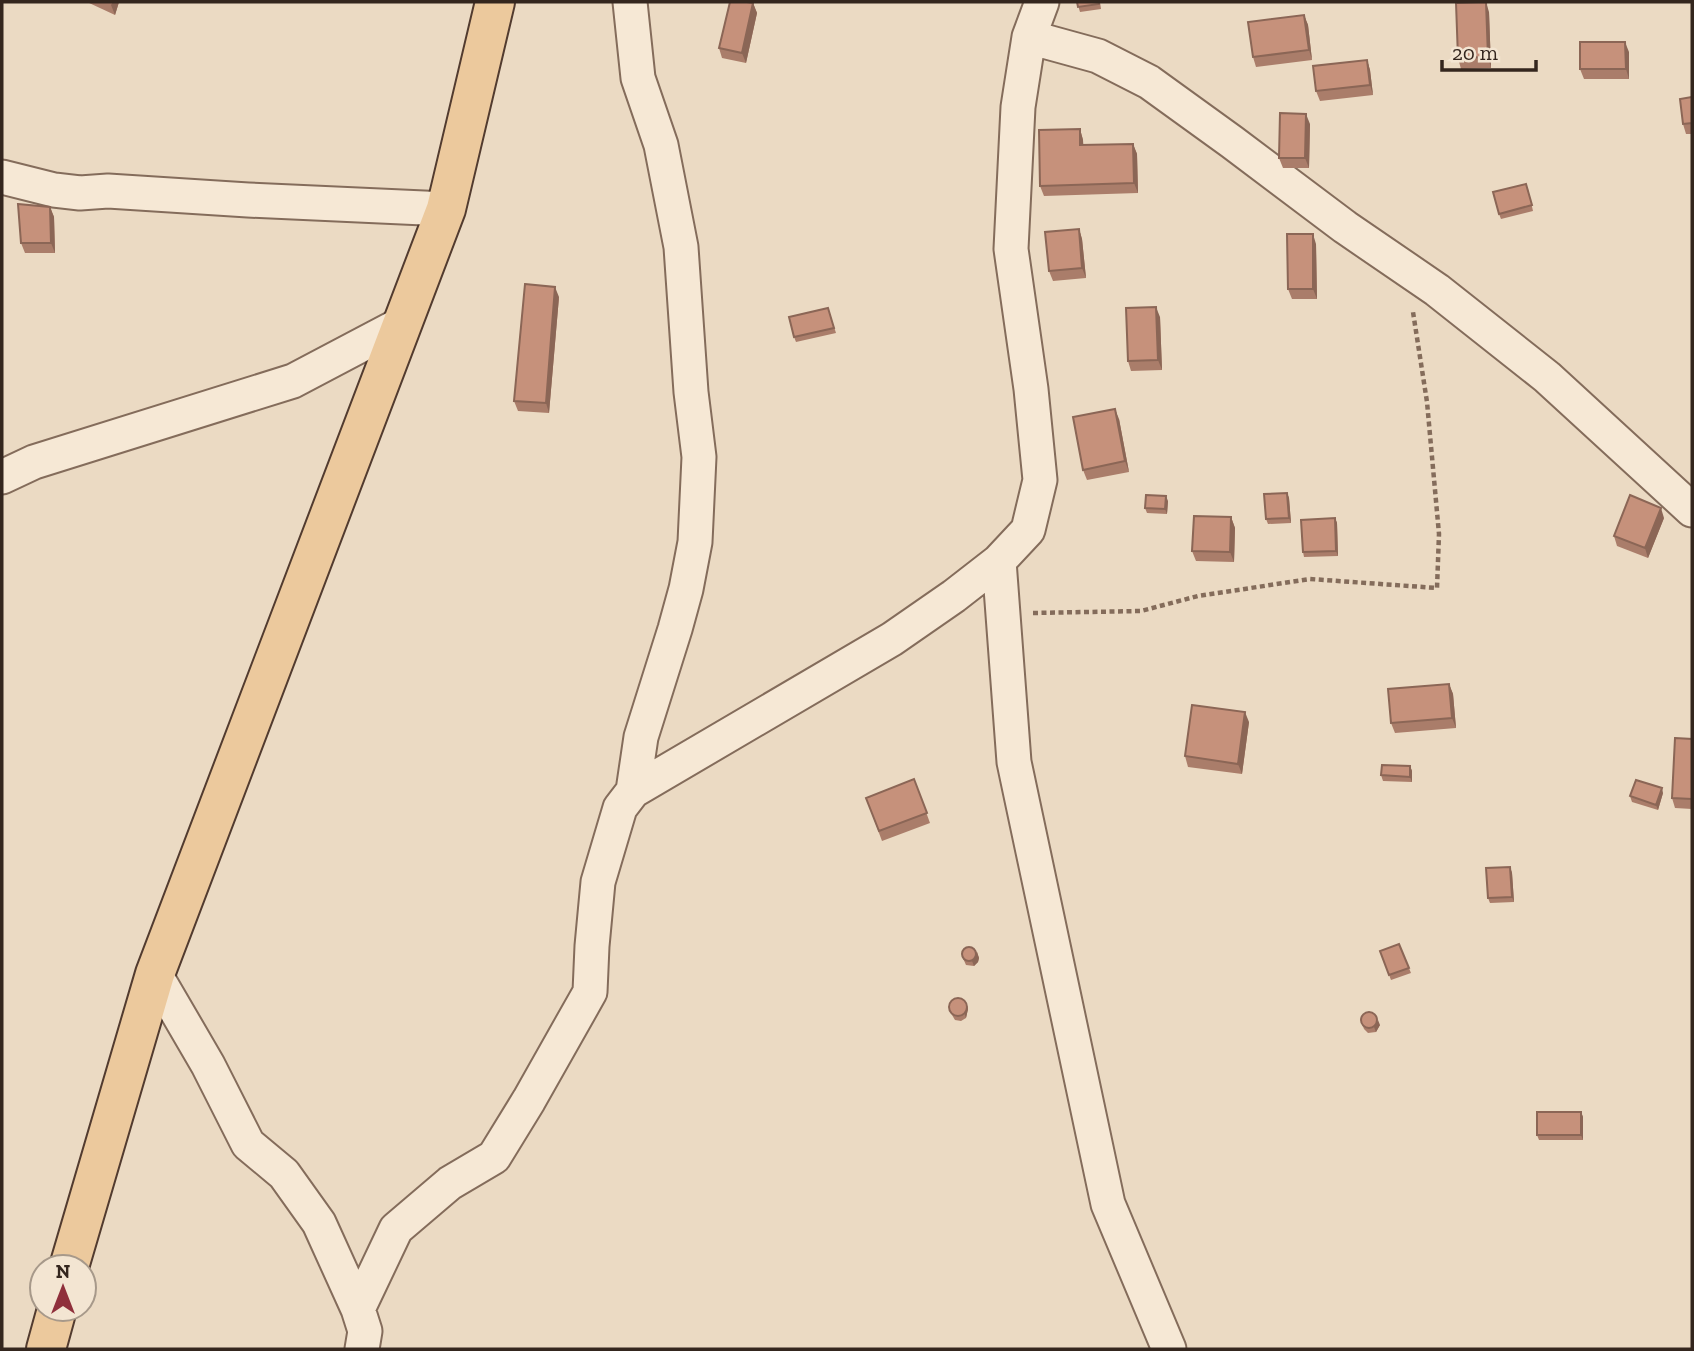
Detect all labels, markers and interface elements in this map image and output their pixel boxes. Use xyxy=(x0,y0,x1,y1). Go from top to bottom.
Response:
scale bar xyxy=(1442,28,1536,72)
text: 20 m xyxy=(1452,40,1498,65)
north arrow xyxy=(28,1253,98,1323)
text: N xyxy=(56,1260,70,1283)

